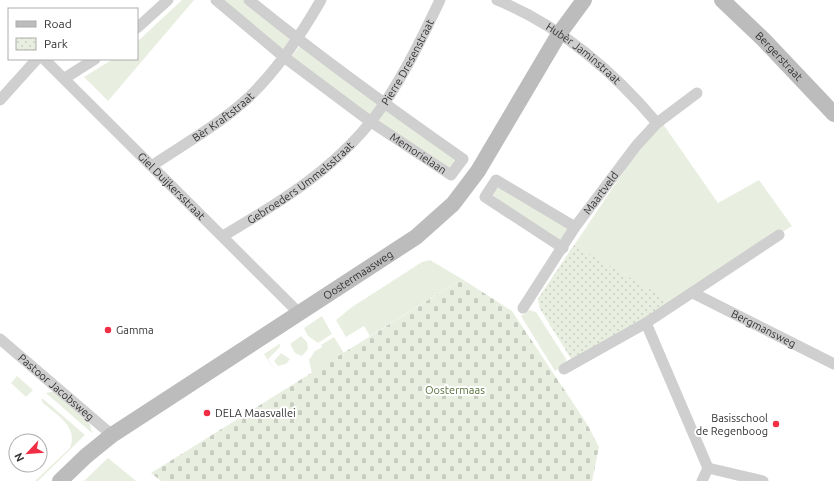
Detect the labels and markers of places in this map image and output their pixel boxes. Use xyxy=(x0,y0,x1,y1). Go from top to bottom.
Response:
place label: Gamma xyxy=(116,324,154,336)
marker: Gamma xyxy=(103,325,113,335)
place label: DELA Maasvallei xyxy=(215,407,296,419)
marker: DELA Maasvallei xyxy=(202,408,212,418)
place label: Basisschool de Regenboog xyxy=(696,412,768,437)
marker: Basisschool de Regenboog xyxy=(771,419,781,429)

